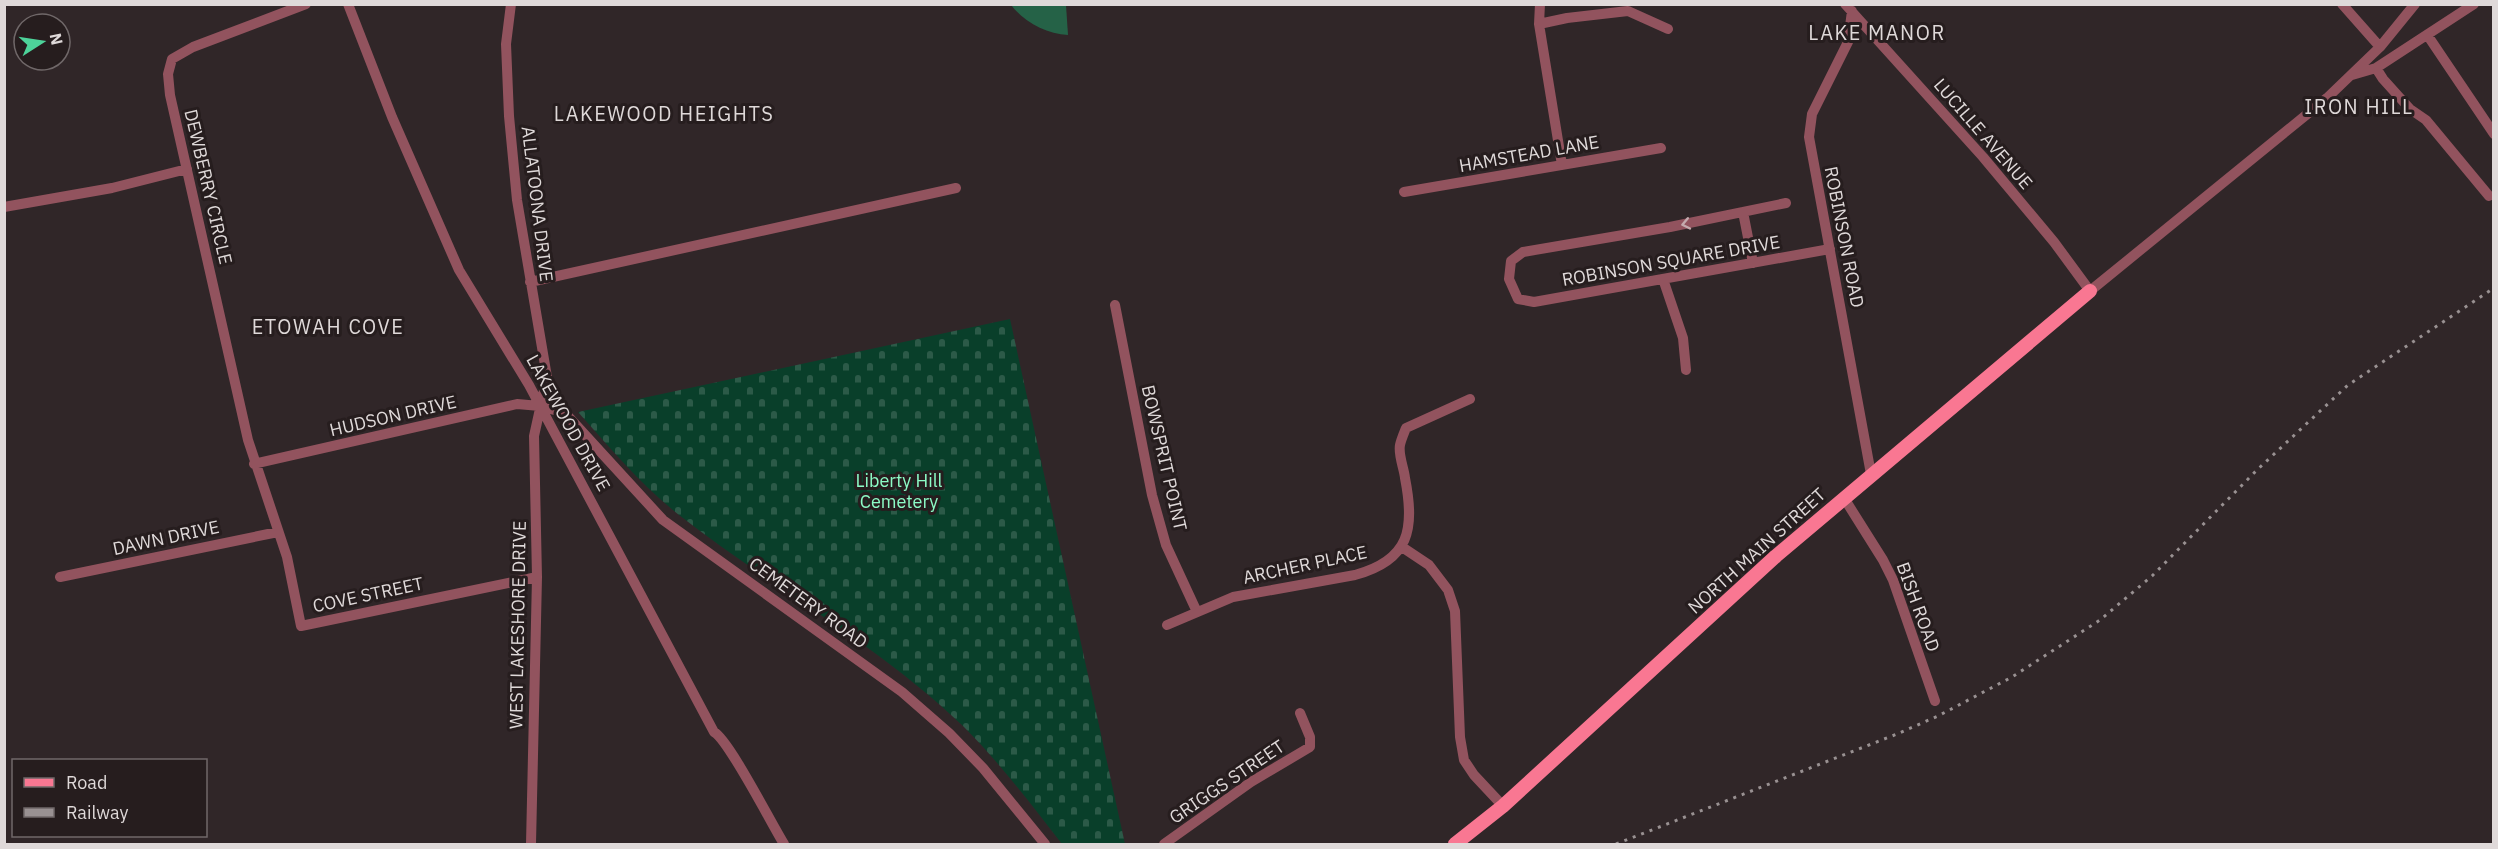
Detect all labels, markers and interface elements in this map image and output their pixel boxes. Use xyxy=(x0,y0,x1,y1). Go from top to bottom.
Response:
north arrow xyxy=(12,12,72,72)
district label: LAKE MANOR xyxy=(1808,19,1946,46)
text: N xyxy=(46,31,68,47)
street label: LUCILLE AVENUE xyxy=(1929,73,2038,194)
district label: IRON HILL xyxy=(2304,93,2414,120)
district label: LAKEWOOD HEIGHTS xyxy=(554,100,774,127)
street label: DEWBERRY CIRCLE xyxy=(179,107,238,267)
street label: ALLATOONA DRIVE xyxy=(517,125,558,283)
street label: HAMSTEAD LANE xyxy=(1457,130,1601,177)
street label: ROBINSON ROAD xyxy=(1820,164,1869,309)
one-way arrow xyxy=(1681,217,1691,230)
street label: ROBINSON SQUARE DRIVE xyxy=(1560,230,1782,291)
district label: ETOWAH COVE xyxy=(252,313,404,340)
street label: LAKEWOOD DRIVE xyxy=(521,350,616,495)
street label: BOWSPRIT POINT xyxy=(1137,383,1192,533)
street label: HUDSON DRIVE xyxy=(327,390,459,441)
park label: Liberty Hill Cemetery xyxy=(856,469,943,513)
street label: NORTH MAIN STREET xyxy=(1683,483,1830,619)
street label: DAWN DRIVE xyxy=(110,515,221,560)
street label: WEST LAKESHORE DRIVE xyxy=(504,521,531,729)
street label: ARCHER PLACE xyxy=(1241,540,1369,589)
street label: CEMETERY ROAD xyxy=(745,552,872,653)
street label: BISH ROAD xyxy=(1892,559,1945,655)
street label: COVE STREET xyxy=(310,572,425,617)
street label: GRIGGS STREET xyxy=(1165,735,1289,829)
legend xyxy=(12,759,207,837)
text: Road xyxy=(66,771,107,794)
text: Railway xyxy=(66,801,128,824)

